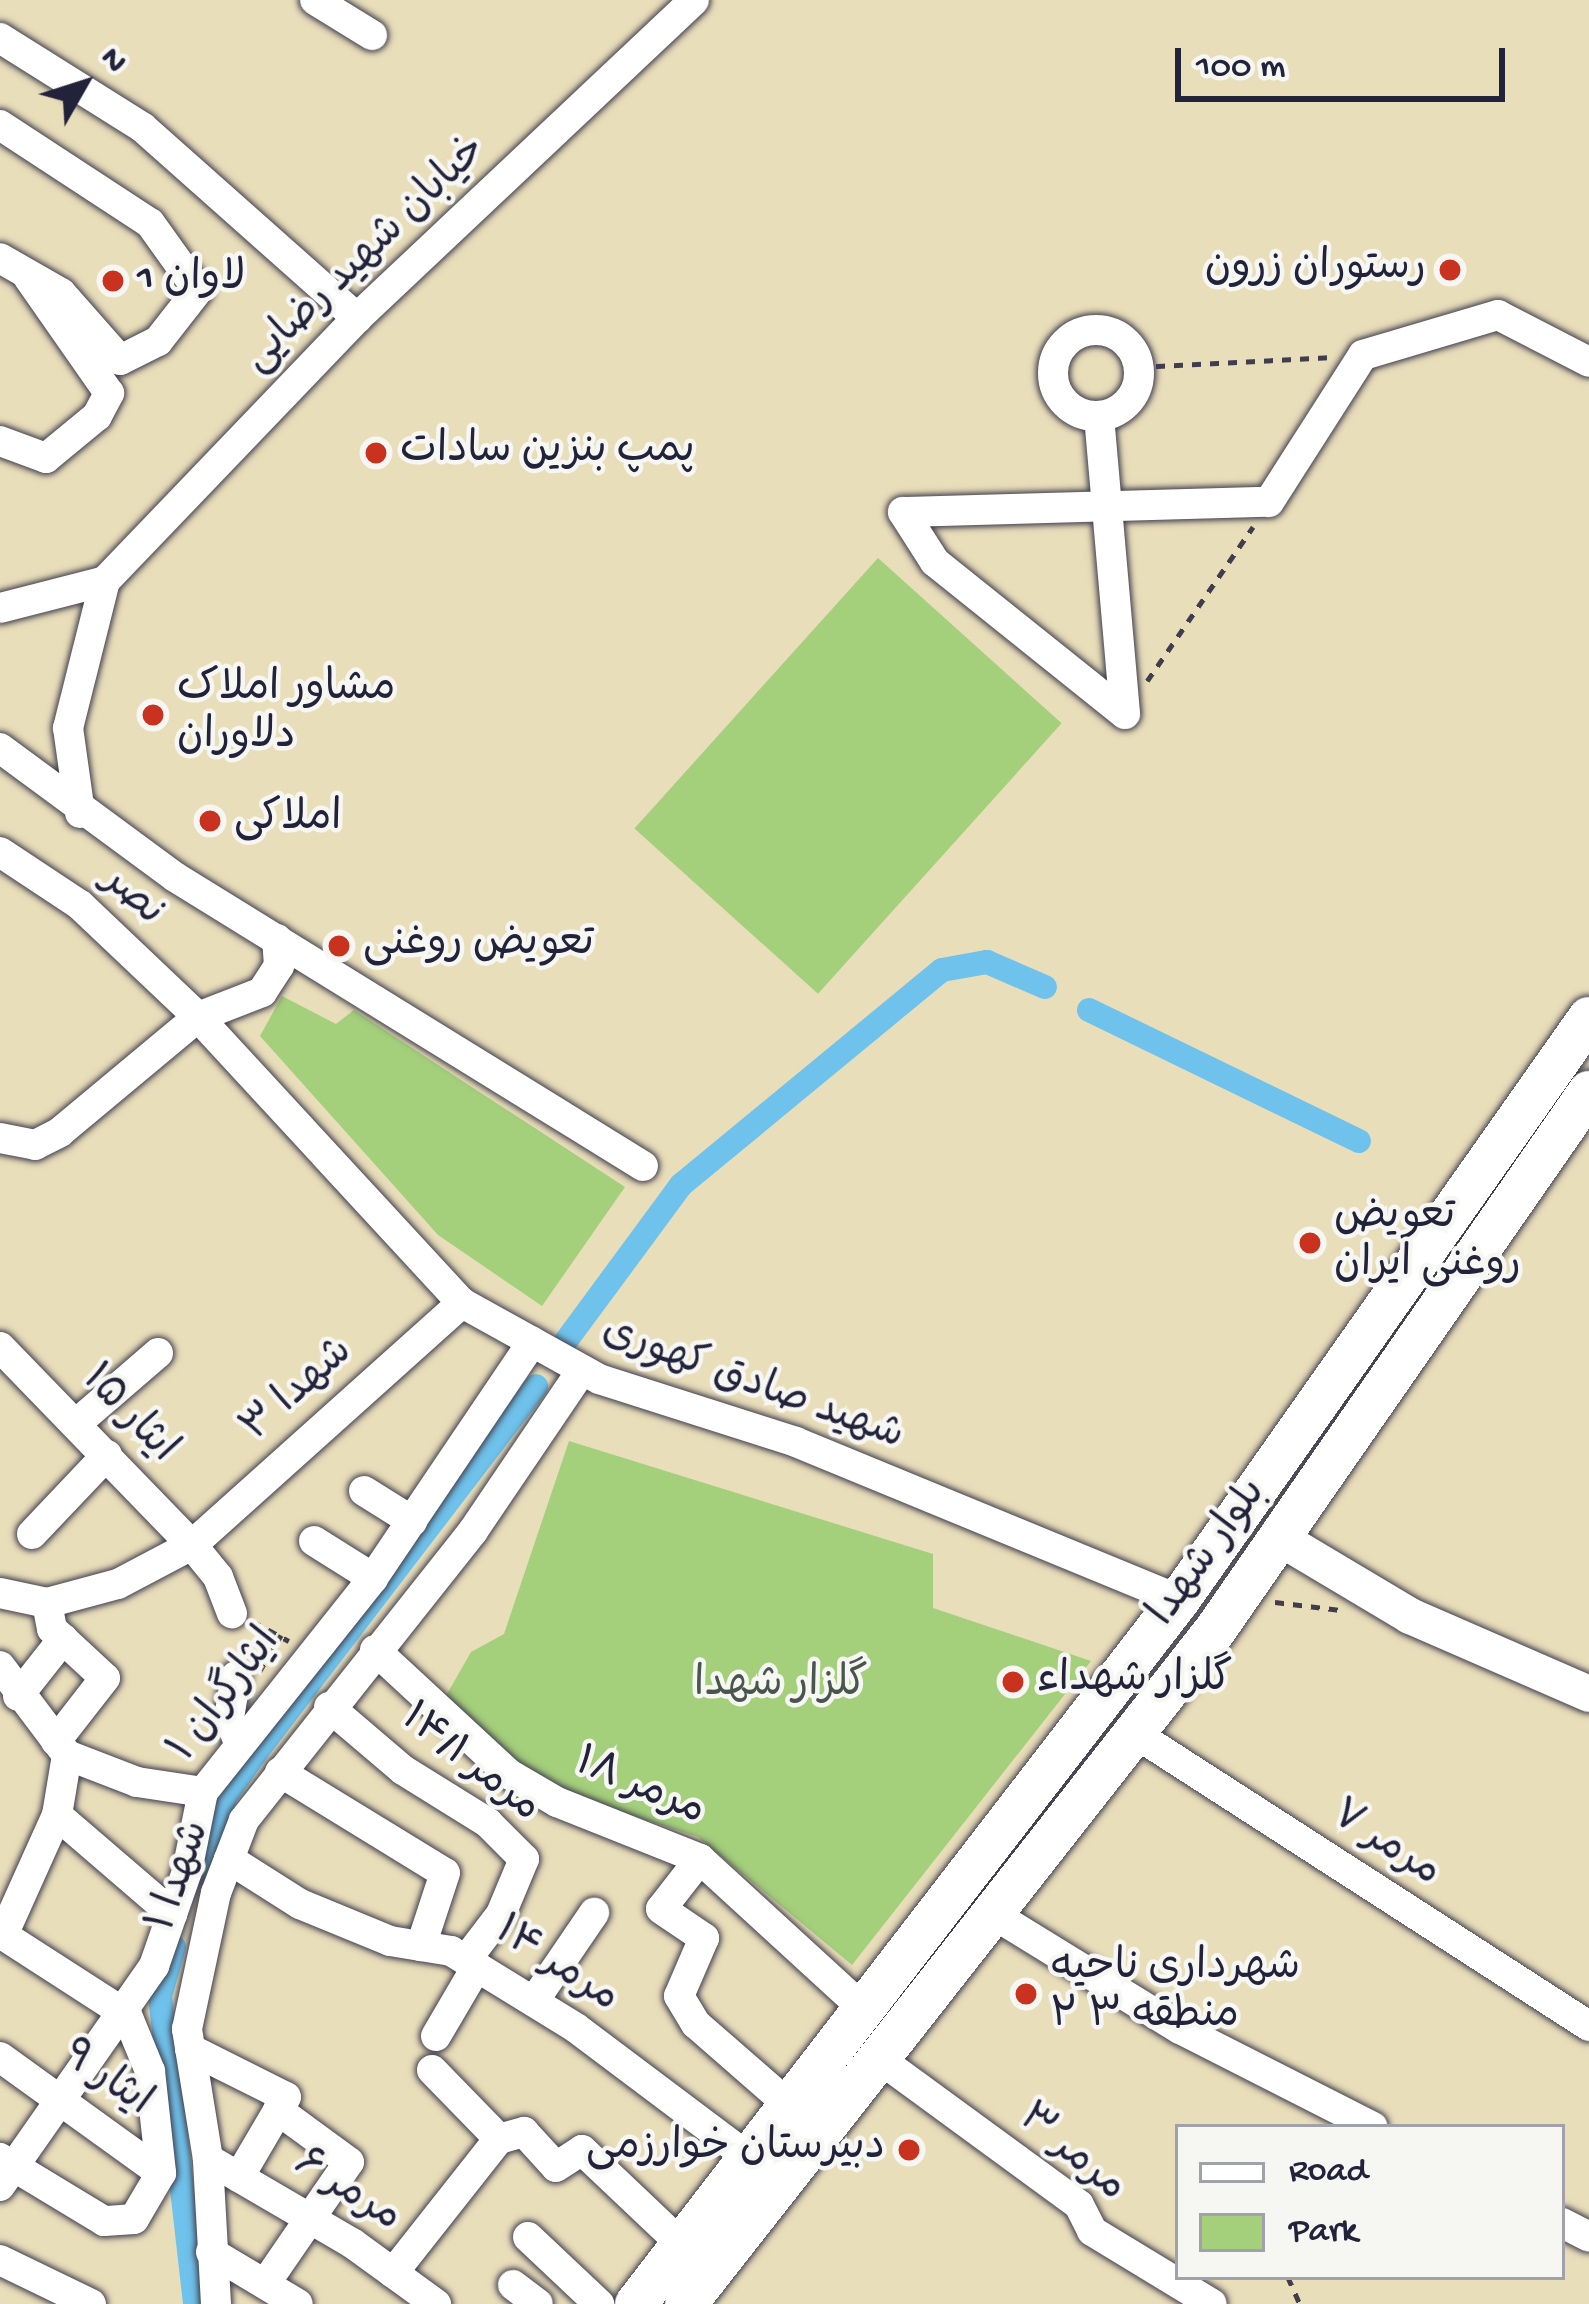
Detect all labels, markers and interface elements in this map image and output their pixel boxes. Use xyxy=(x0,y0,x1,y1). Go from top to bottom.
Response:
north arrow xyxy=(24,24,144,144)
scale bar xyxy=(1181,24,1511,98)
text: N xyxy=(90,41,134,82)
text: 100 m xyxy=(1196,47,1286,90)
street label: خیابان شهید رضایی xyxy=(235,127,499,385)
place label: رستوران زرون xyxy=(1205,245,1426,295)
place label: لاوان 1 xyxy=(137,256,246,306)
marker: رستوران زرون xyxy=(1437,257,1463,283)
marker: لاوان 1 xyxy=(100,268,126,294)
place label: پمپ بنزین سادات xyxy=(400,428,695,478)
marker: پمپ بنزین سادات xyxy=(363,440,389,466)
place label: مشاور املاک دلاوران xyxy=(177,666,395,764)
marker: مشاور املاک دلاوران xyxy=(140,702,166,728)
place label: املاکی xyxy=(234,796,342,846)
marker: املاکی xyxy=(197,808,223,834)
street label: نصر xyxy=(89,857,173,939)
place label: تعویض روغنی xyxy=(363,921,594,971)
marker: تعویض روغنی xyxy=(326,933,352,959)
place label: تعویض روغنی ایران xyxy=(1334,1194,1521,1292)
marker: تعویض روغنی ایران xyxy=(1297,1230,1323,1256)
street label: شهید صادق کهوری xyxy=(594,1308,910,1464)
street label: شهدا ۳ xyxy=(233,1329,365,1455)
street label: ایثار ۱۵ xyxy=(68,1356,186,1476)
street label: بلوار شهدا xyxy=(1140,1471,1280,1637)
street label: ایثارگران ۱ xyxy=(160,1620,294,1774)
place label: گلزار شهداء xyxy=(1037,1657,1232,1707)
park label: گلزار شهدا xyxy=(694,1662,868,1712)
marker: گلزار شهداء xyxy=(1000,1669,1026,1695)
street label: مرمر ۱۴/۱ xyxy=(389,1695,549,1835)
street label: مرمر ۱۸ xyxy=(566,1739,712,1839)
street label: مرمر ۷ xyxy=(1319,1792,1449,1900)
street label: شهدا ۱ xyxy=(140,1815,224,1939)
street label: مرمر ۱۴ xyxy=(483,1908,627,2026)
place label: شهرداری ناحیه ۲ منطقه ۳ xyxy=(1050,1945,1300,2044)
marker: شهرداری ناحیه ۲ منطقه ۳ xyxy=(1013,1981,1039,2007)
street label: ایثار ۹ xyxy=(50,2032,160,2130)
street label: مرمر ۳ xyxy=(1005,2095,1135,2215)
legend xyxy=(1175,2124,1565,2280)
place label: دبیرستان خوارزمی xyxy=(586,2125,885,2175)
marker: دبیرستان خوارزمی xyxy=(896,2137,922,2163)
street label: مرمر ۶ xyxy=(283,2141,409,2245)
text: Road xyxy=(1289,2151,1368,2194)
text: Park xyxy=(1289,2211,1358,2254)

